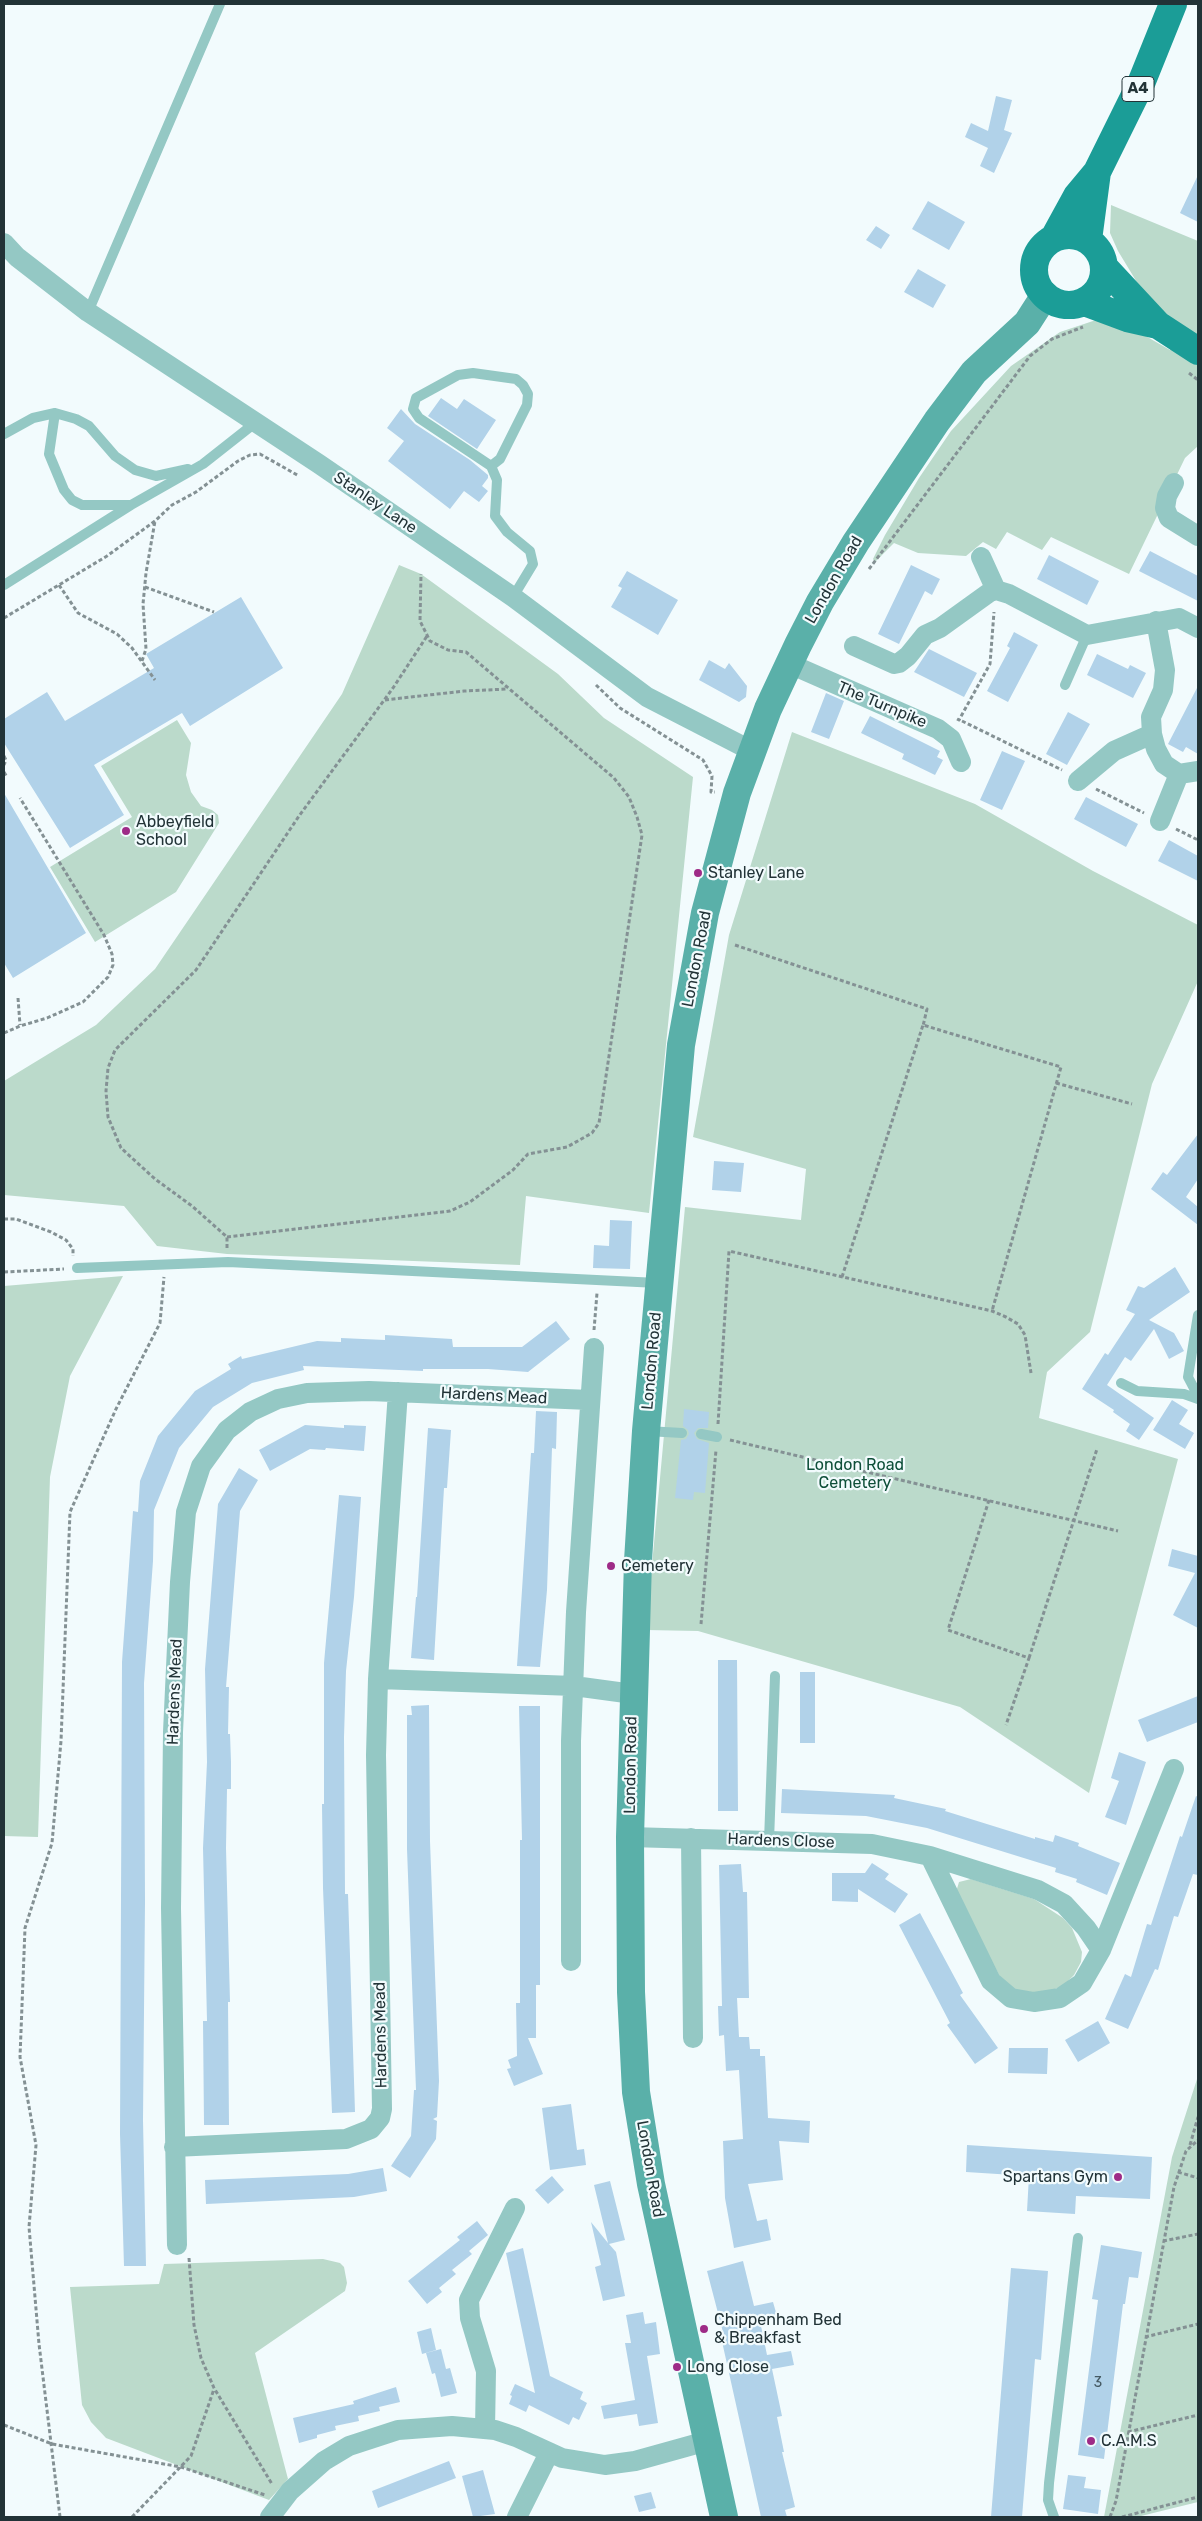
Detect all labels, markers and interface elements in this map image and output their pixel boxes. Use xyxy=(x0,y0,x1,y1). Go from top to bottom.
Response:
road number: A4 xyxy=(1122,76,1154,102)
street label: Stanley Lane xyxy=(330,468,420,538)
street label: London Road xyxy=(801,533,867,627)
street label: The Turnpike xyxy=(834,678,930,732)
place label: Abbeyfield School xyxy=(136,812,214,850)
marker: Abbeyfield School xyxy=(120,825,132,837)
place label: Stanley Lane xyxy=(708,863,805,883)
marker: Stanley Lane xyxy=(692,867,704,879)
street label: London Road xyxy=(678,909,716,1009)
street label: London Road xyxy=(638,1311,666,1411)
street label: Hardens Mead xyxy=(440,1384,548,1408)
park label: London Road Cemetery xyxy=(806,1455,904,1493)
place label: Cemetery xyxy=(621,1556,694,1576)
marker: Cemetery xyxy=(605,1560,617,1572)
street label: Hardens Mead xyxy=(164,1638,186,1746)
street label: London Road xyxy=(621,1716,641,1814)
street label: Hardens Close xyxy=(727,1830,835,1852)
street label: Hardens Mead xyxy=(370,1982,392,2088)
street label: London Road xyxy=(632,2119,668,2219)
place label: Spartans Gym xyxy=(1003,2167,1108,2187)
marker: Spartans Gym xyxy=(1112,2171,1124,2183)
place label: Chippenham Bed & Breakfast xyxy=(714,2310,842,2348)
marker: Chippenham Bed & Breakfast xyxy=(698,2323,710,2335)
place label: Long Close xyxy=(687,2357,769,2377)
marker: Long Close xyxy=(671,2361,683,2373)
house number: 3 xyxy=(1094,2375,1102,2391)
place label: C.A.M.S xyxy=(1101,2431,1157,2451)
marker: C.A.M.S xyxy=(1085,2435,1097,2447)

